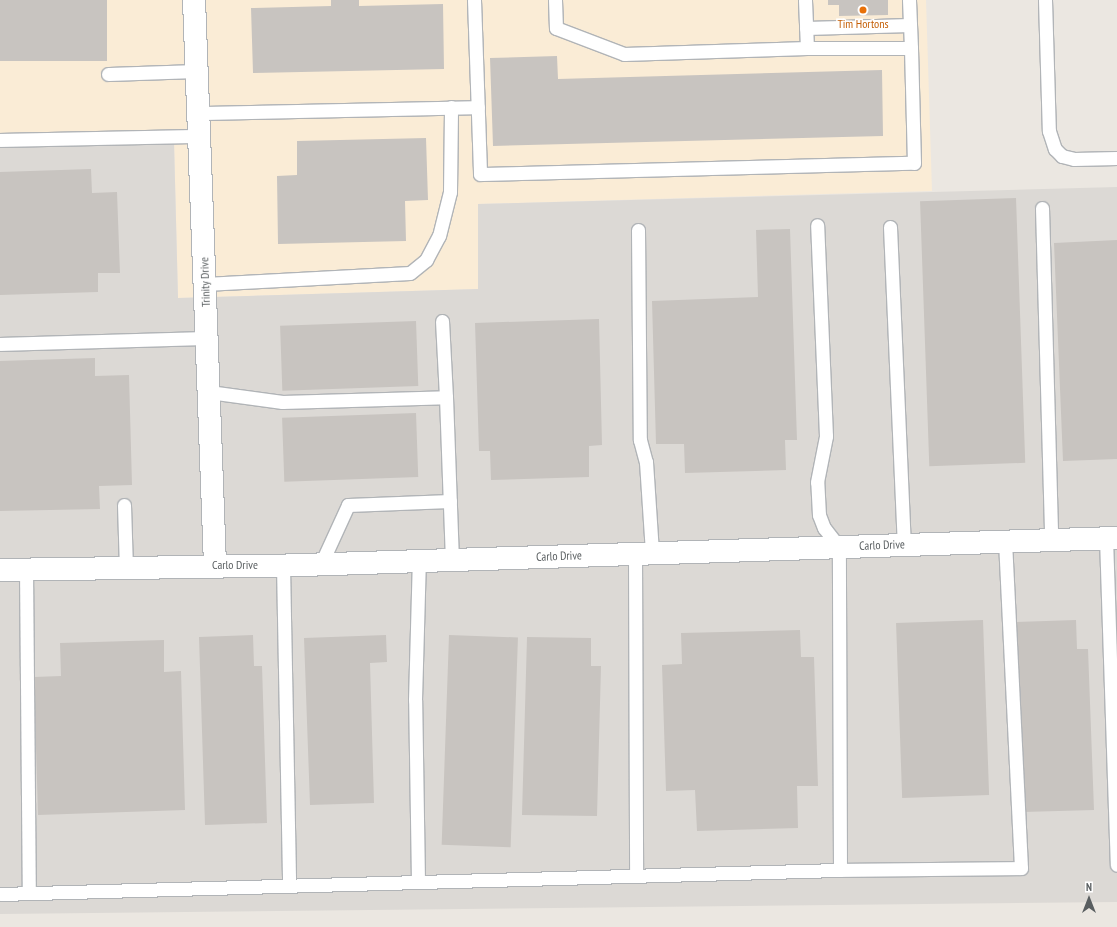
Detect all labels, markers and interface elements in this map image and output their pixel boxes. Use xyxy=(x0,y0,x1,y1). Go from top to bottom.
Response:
marker: Tim Hortons xyxy=(858,5,868,15)
place label: Tim Hortons xyxy=(837,17,889,31)
street label: Trinity Drive xyxy=(197,257,213,307)
street label: Carlo Drive xyxy=(859,537,905,553)
street label: Carlo Drive xyxy=(536,548,582,564)
street label: Carlo Drive xyxy=(212,558,258,572)
north arrow xyxy=(1069,879,1109,919)
text: N xyxy=(1086,880,1092,894)

